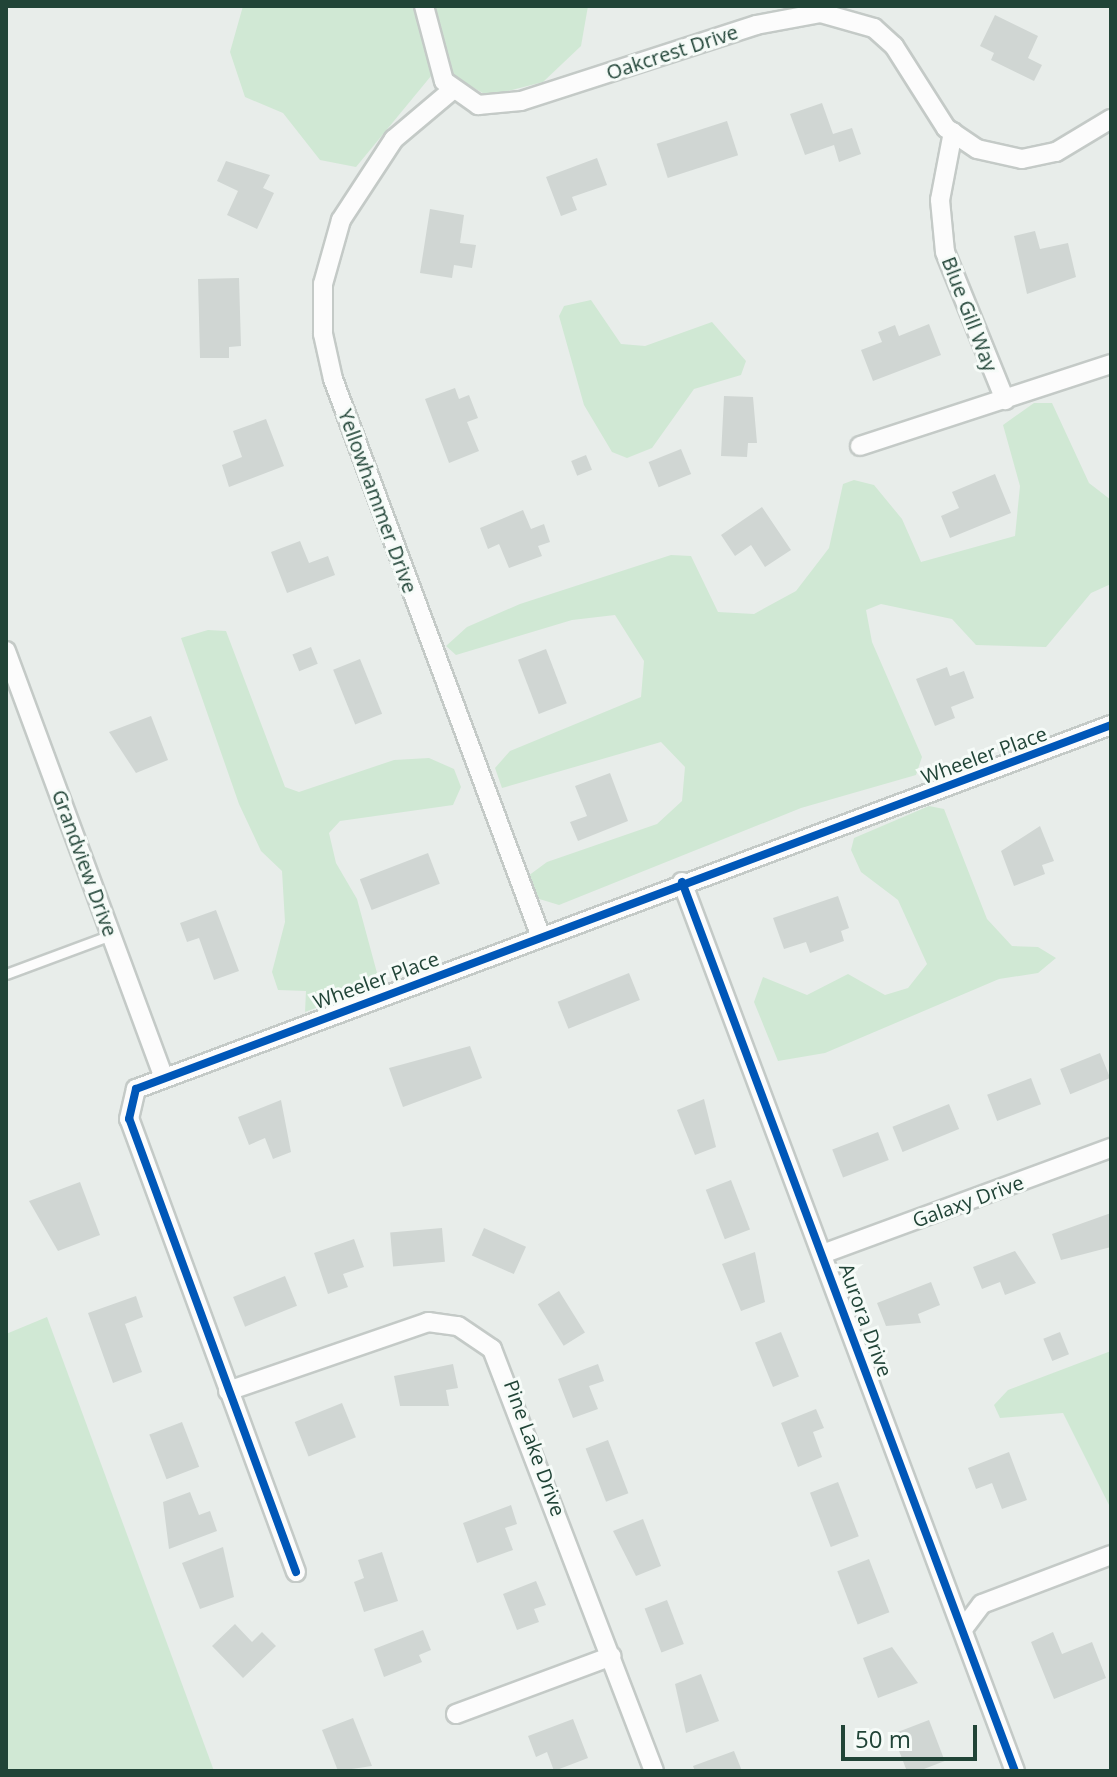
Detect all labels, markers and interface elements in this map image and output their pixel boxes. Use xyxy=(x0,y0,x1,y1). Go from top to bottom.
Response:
street label: Oakcrest Drive xyxy=(603,19,741,85)
street label: Blue Gill Way xyxy=(937,253,1003,375)
street label: Yellowhammer Drive xyxy=(334,406,422,596)
street label: Wheeler Place xyxy=(918,721,1050,789)
street label: Grandview Drive xyxy=(47,786,123,940)
street label: Wheeler Place xyxy=(310,946,442,1014)
street label: Galaxy Drive xyxy=(909,1170,1027,1232)
street label: Aurora Drive xyxy=(834,1260,898,1380)
street label: Pine Lake Drive xyxy=(499,1377,571,1519)
scale bar xyxy=(845,1709,981,1759)
text: 50 m xyxy=(855,1722,911,1755)

